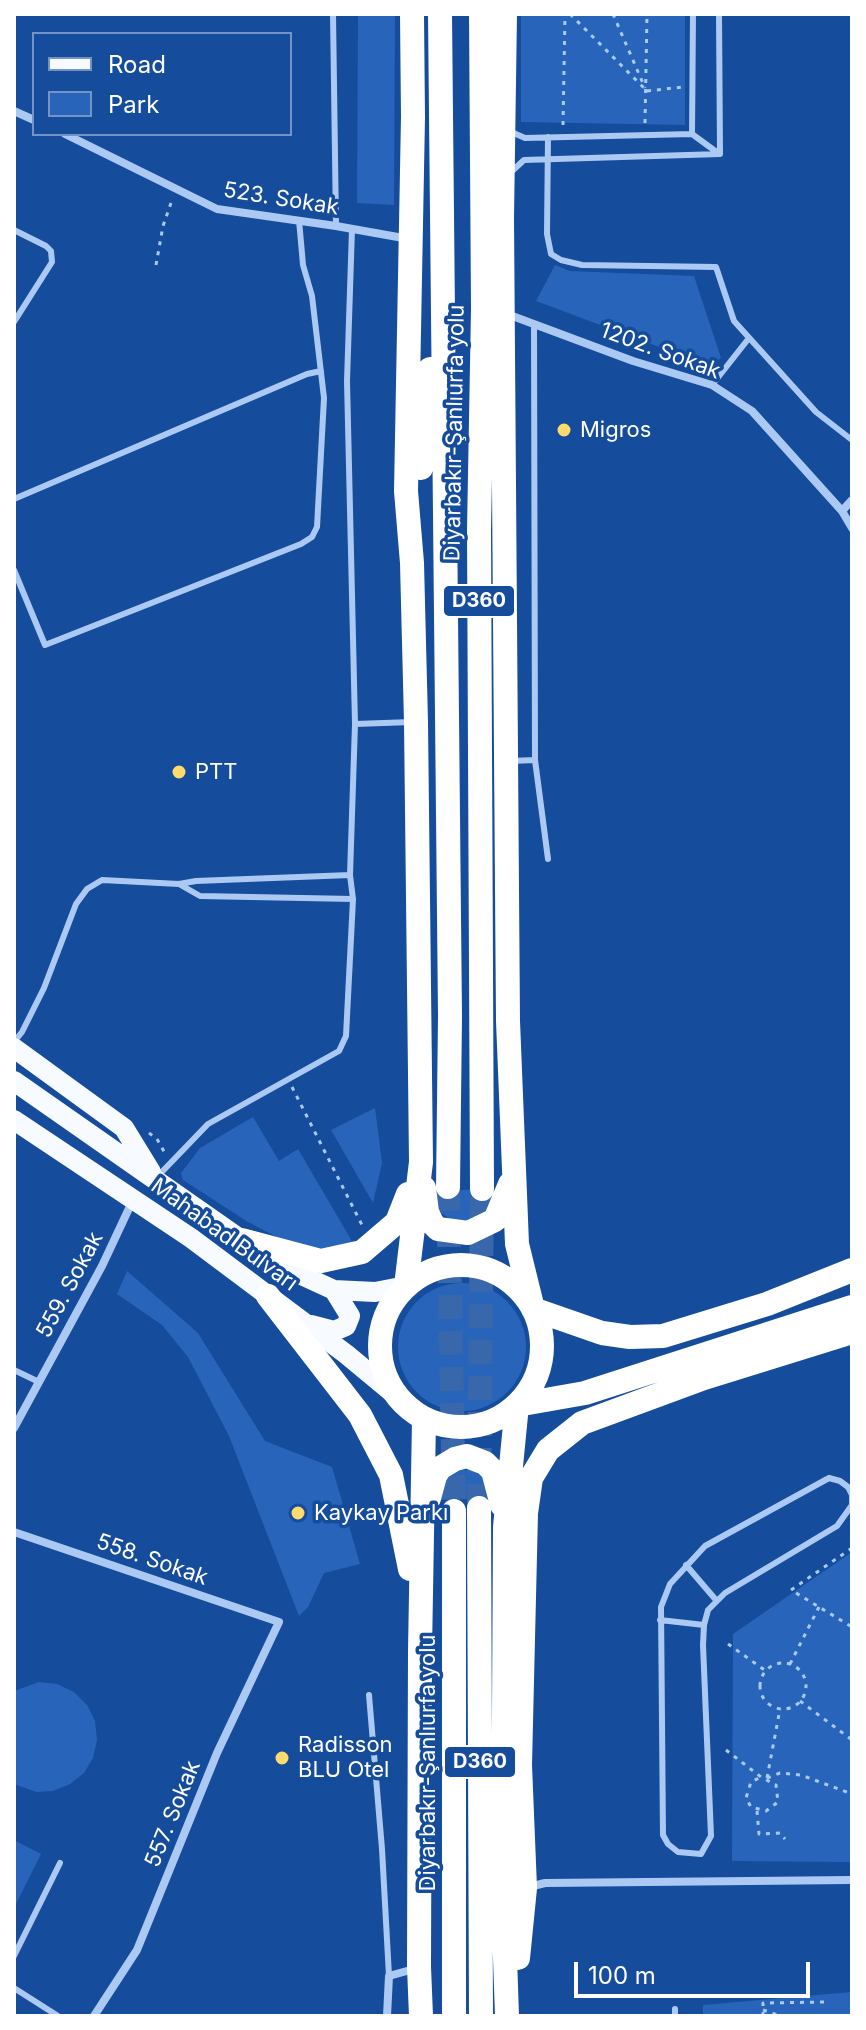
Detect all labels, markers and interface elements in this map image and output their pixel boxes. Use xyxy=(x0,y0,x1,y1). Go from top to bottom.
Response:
legend xyxy=(32,32,292,136)
text: Road xyxy=(108,50,166,79)
text: Park xyxy=(108,90,159,119)
street label: 523. Sokak xyxy=(222,177,340,221)
street label: Diyarbakır-Şanlıurfa yolu xyxy=(440,304,470,562)
street label: 1202. Sokak xyxy=(596,317,724,385)
place label: Migros xyxy=(580,417,651,443)
marker: Migros xyxy=(555,421,573,439)
road number: D360 xyxy=(443,585,515,617)
place label: PTT xyxy=(195,759,237,785)
marker: PTT xyxy=(170,763,188,781)
street label: Mahabad Bulvarı xyxy=(146,1173,302,1297)
street label: 559. Sokak xyxy=(31,1228,109,1342)
place label: Kaykay Parkı xyxy=(314,1500,448,1526)
marker: Kaykay Parkı xyxy=(289,1504,307,1522)
street label: 558. Sokak xyxy=(93,1529,211,1591)
street label: Diyarbakır-Şanlıurfa yolu xyxy=(415,1635,441,1891)
place label: Radisson BLU Otel xyxy=(298,1732,393,1784)
road number: D360 xyxy=(444,1746,516,1778)
marker: Radisson BLU Otel xyxy=(273,1749,291,1767)
street label: 557. Sokak xyxy=(140,1757,206,1871)
scale bar xyxy=(578,1946,814,1996)
text: 100 m xyxy=(588,1961,656,1990)

